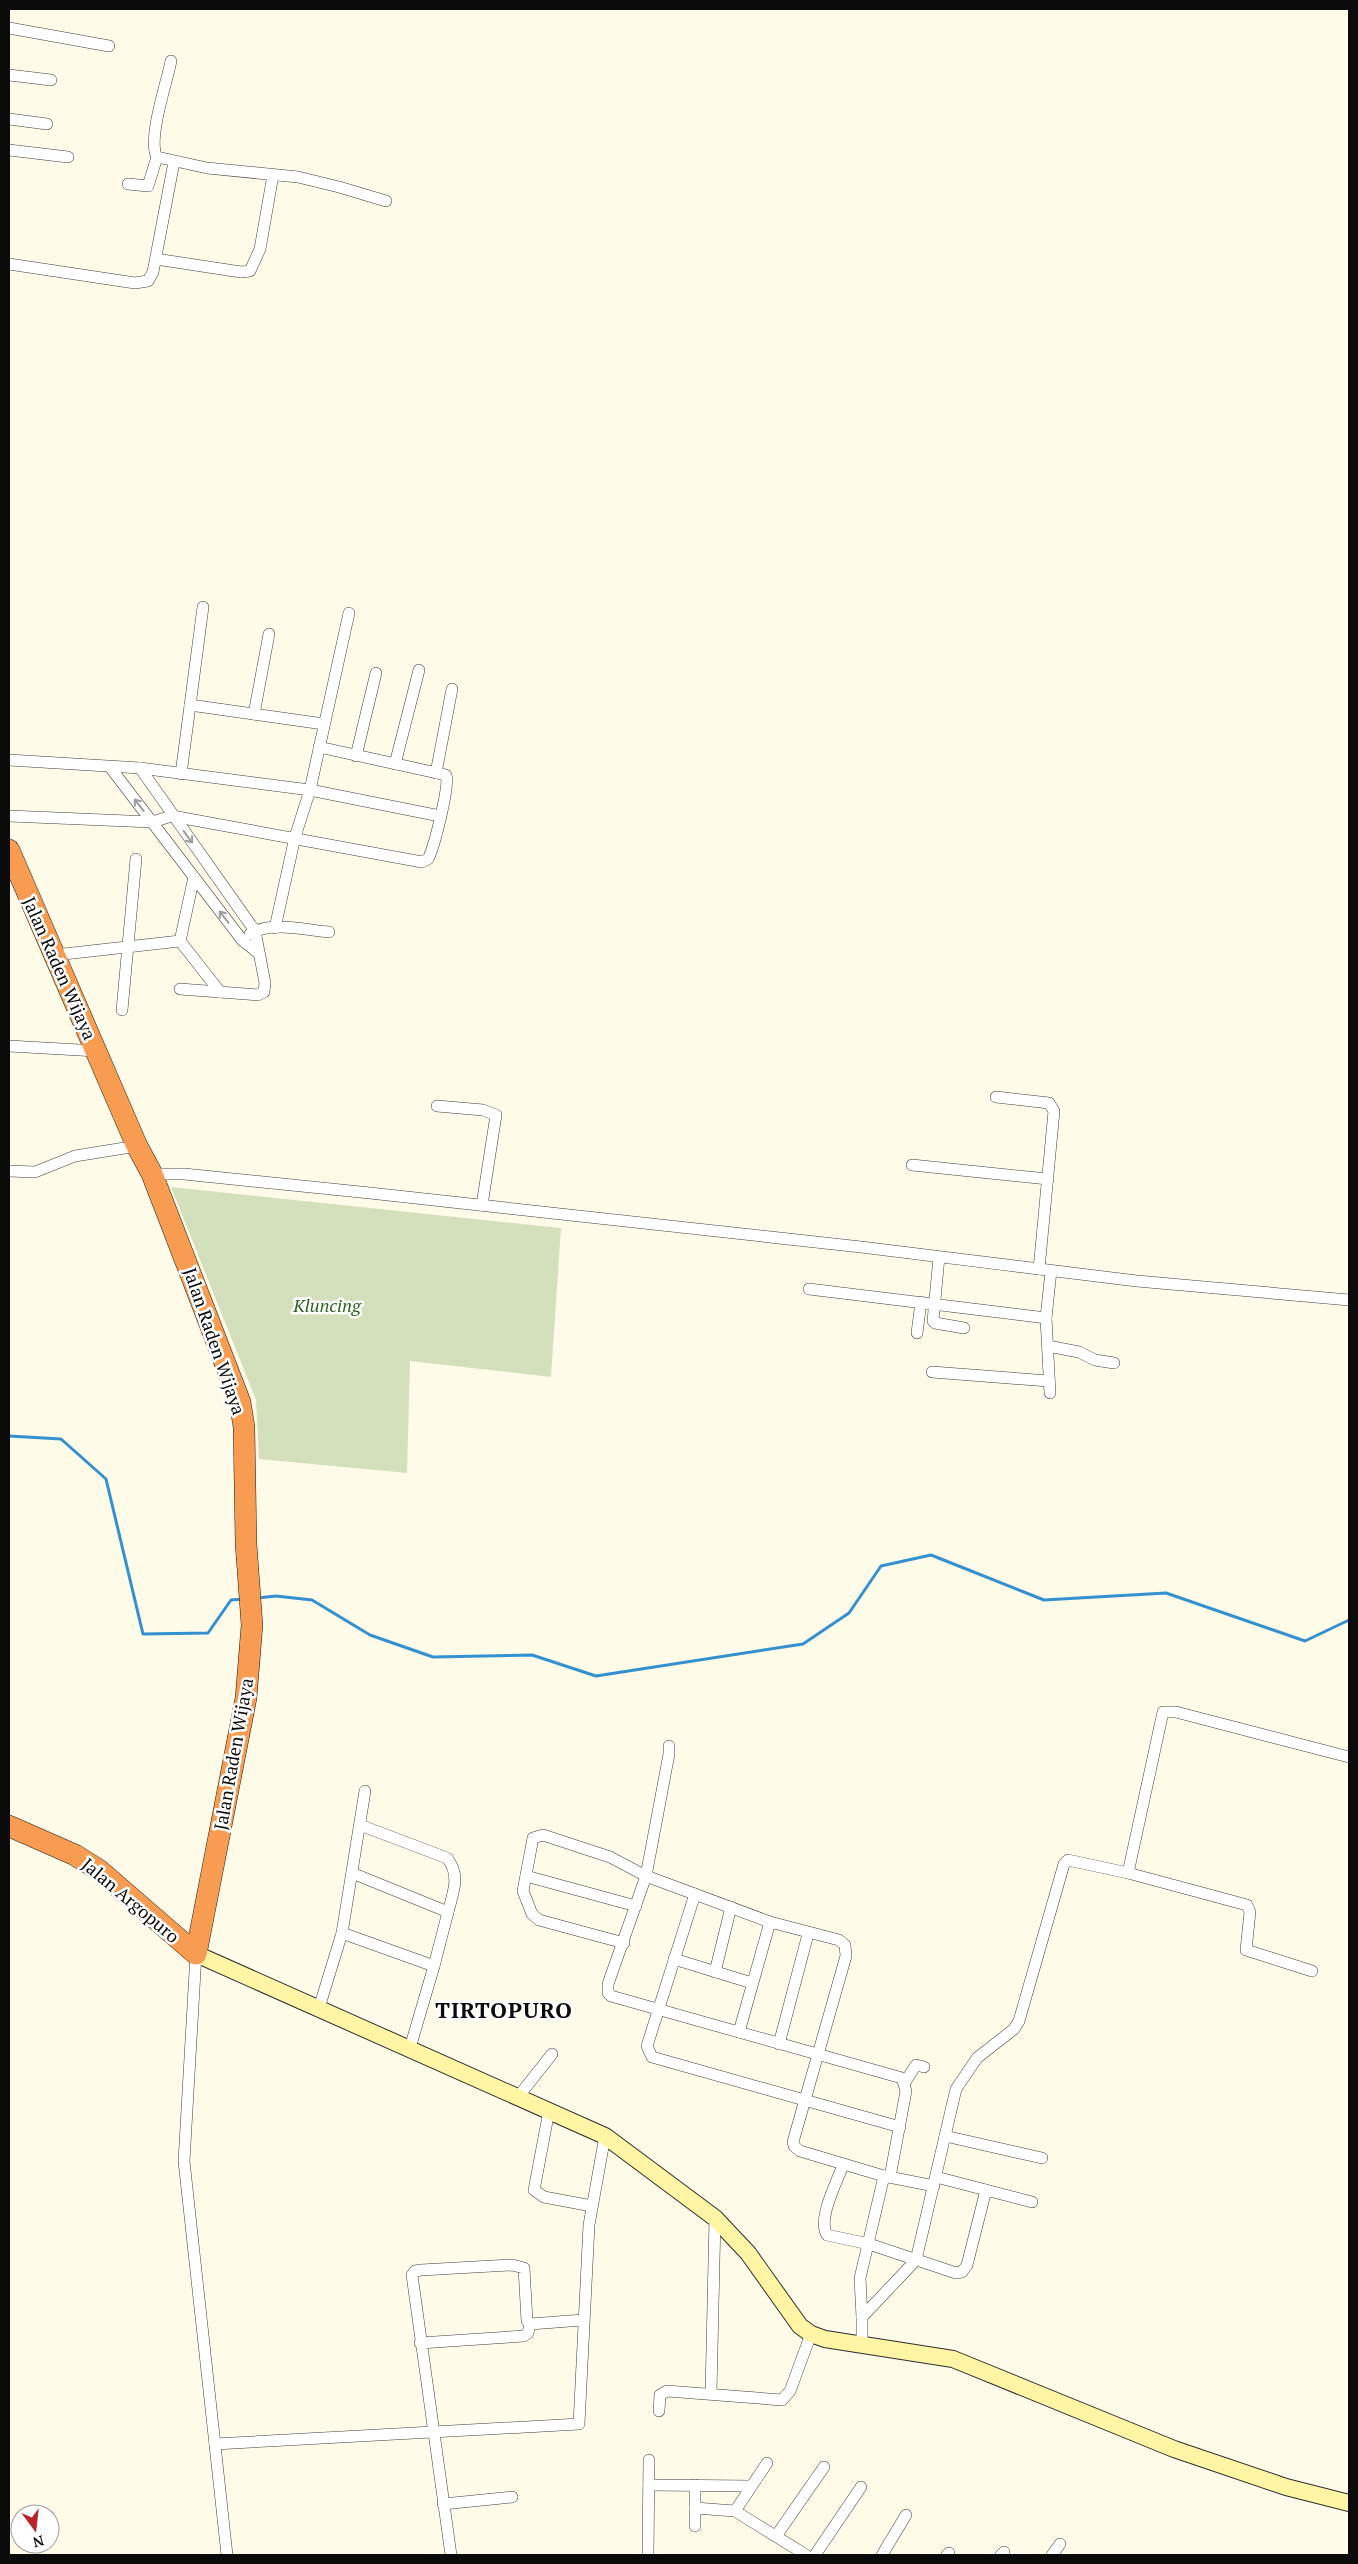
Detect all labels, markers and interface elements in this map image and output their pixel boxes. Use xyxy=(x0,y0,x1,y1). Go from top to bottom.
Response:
one-way arrow xyxy=(134,798,144,812)
one-way arrow xyxy=(182,830,193,843)
street label: Jalan Raden Wijaya xyxy=(18,893,102,1043)
one-way arrow xyxy=(219,911,230,924)
street label: Jalan Raden Wijaya xyxy=(179,1264,251,1418)
park label: Kluncing xyxy=(292,1293,362,1317)
street label: Jalan Raden Wijaya xyxy=(208,1676,258,1832)
street label: Jalan Argopuro xyxy=(77,1852,185,1948)
district label: TIRTOPURO xyxy=(435,1995,573,2024)
north arrow xyxy=(10,2504,60,2554)
text: N xyxy=(31,2531,46,2553)

